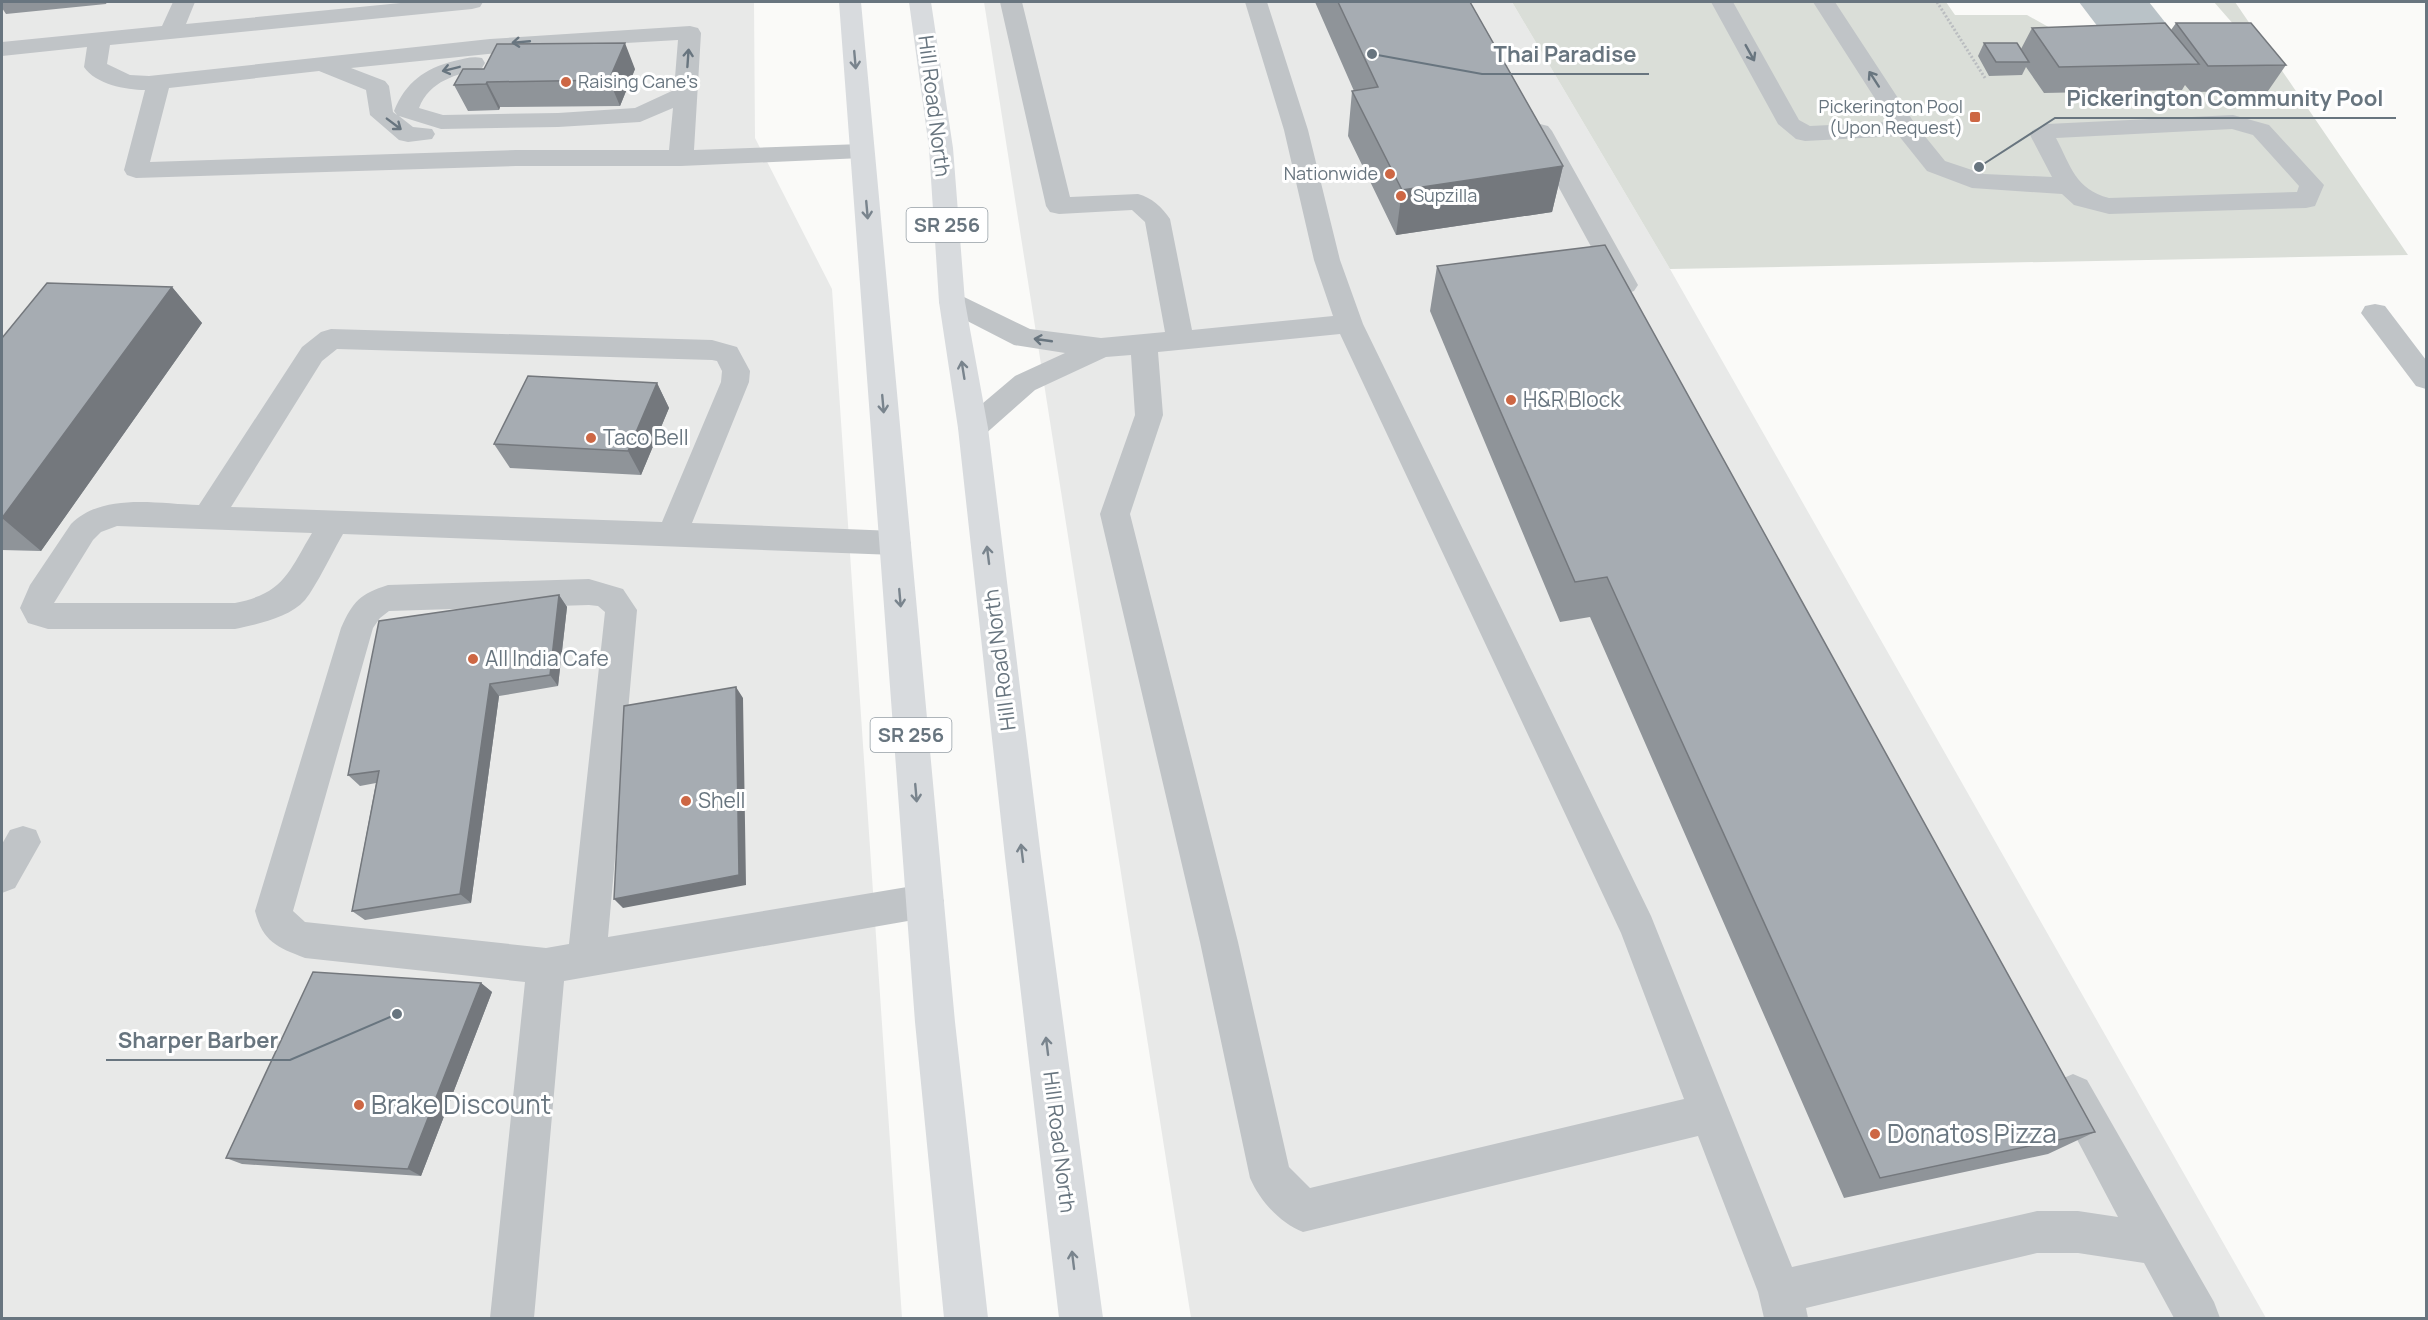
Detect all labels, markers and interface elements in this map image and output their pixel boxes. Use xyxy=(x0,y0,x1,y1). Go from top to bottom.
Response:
street label: Hill Road North xyxy=(912,33,958,178)
callout: Thai Paradise xyxy=(1482,34,1649,74)
one-way arrow xyxy=(511,37,531,48)
text: Thai Paradise xyxy=(1494,39,1636,69)
one-way arrow xyxy=(1744,44,1756,61)
one-way arrow xyxy=(683,49,694,69)
one-way arrow xyxy=(850,49,861,69)
one-way arrow xyxy=(442,64,461,75)
place label: Raising Cane's xyxy=(578,69,698,93)
one-way arrow xyxy=(1868,71,1880,88)
marker: Raising Cane's xyxy=(559,75,573,89)
callout: Pickerington Community Pool xyxy=(2055,78,2396,118)
text: Pickerington Community Pool xyxy=(2067,83,2383,113)
place label: Pickerington Pool (Upon Request) xyxy=(1819,94,1963,139)
marker: Pickerington Pool (Upon Request) xyxy=(1968,110,1982,124)
one-way arrow xyxy=(386,118,402,131)
place label: Nationwide xyxy=(1284,161,1378,185)
marker: Nationwide xyxy=(1383,167,1397,181)
place label: Supzilla xyxy=(1413,183,1477,207)
marker: Supzilla xyxy=(1394,189,1408,203)
one-way arrow xyxy=(862,199,873,219)
road number: SR 256 xyxy=(906,208,988,242)
one-way arrow xyxy=(1034,335,1053,346)
one-way arrow xyxy=(958,360,969,380)
place label: H&R Block xyxy=(1523,385,1621,413)
marker: H&R Block xyxy=(1504,393,1518,407)
one-way arrow xyxy=(878,394,889,414)
place label: Taco Bell xyxy=(603,423,689,451)
marker: Taco Bell xyxy=(584,431,598,445)
one-way arrow xyxy=(982,545,993,565)
one-way arrow xyxy=(895,588,906,608)
street label: Hill Road North xyxy=(976,588,1022,733)
place label: All India Cafe xyxy=(485,644,609,672)
marker: All India Cafe xyxy=(466,652,480,666)
road number: SR 256 xyxy=(870,718,952,752)
one-way arrow xyxy=(911,782,922,802)
place label: Shell xyxy=(698,786,746,814)
marker: Shell xyxy=(679,794,693,808)
one-way arrow xyxy=(1017,843,1028,863)
callout: Sharper Barber xyxy=(106,1020,290,1060)
text: Sharper Barber xyxy=(118,1025,278,1055)
one-way arrow xyxy=(1041,1037,1052,1057)
street label: Hill Road North xyxy=(1037,1069,1083,1214)
place label: Brake Discount xyxy=(371,1086,551,1122)
marker: Brake Discount xyxy=(352,1098,366,1112)
place label: Donatos Pizza xyxy=(1887,1115,2057,1151)
marker: Donatos Pizza xyxy=(1868,1127,1882,1141)
one-way arrow xyxy=(1068,1251,1079,1271)

